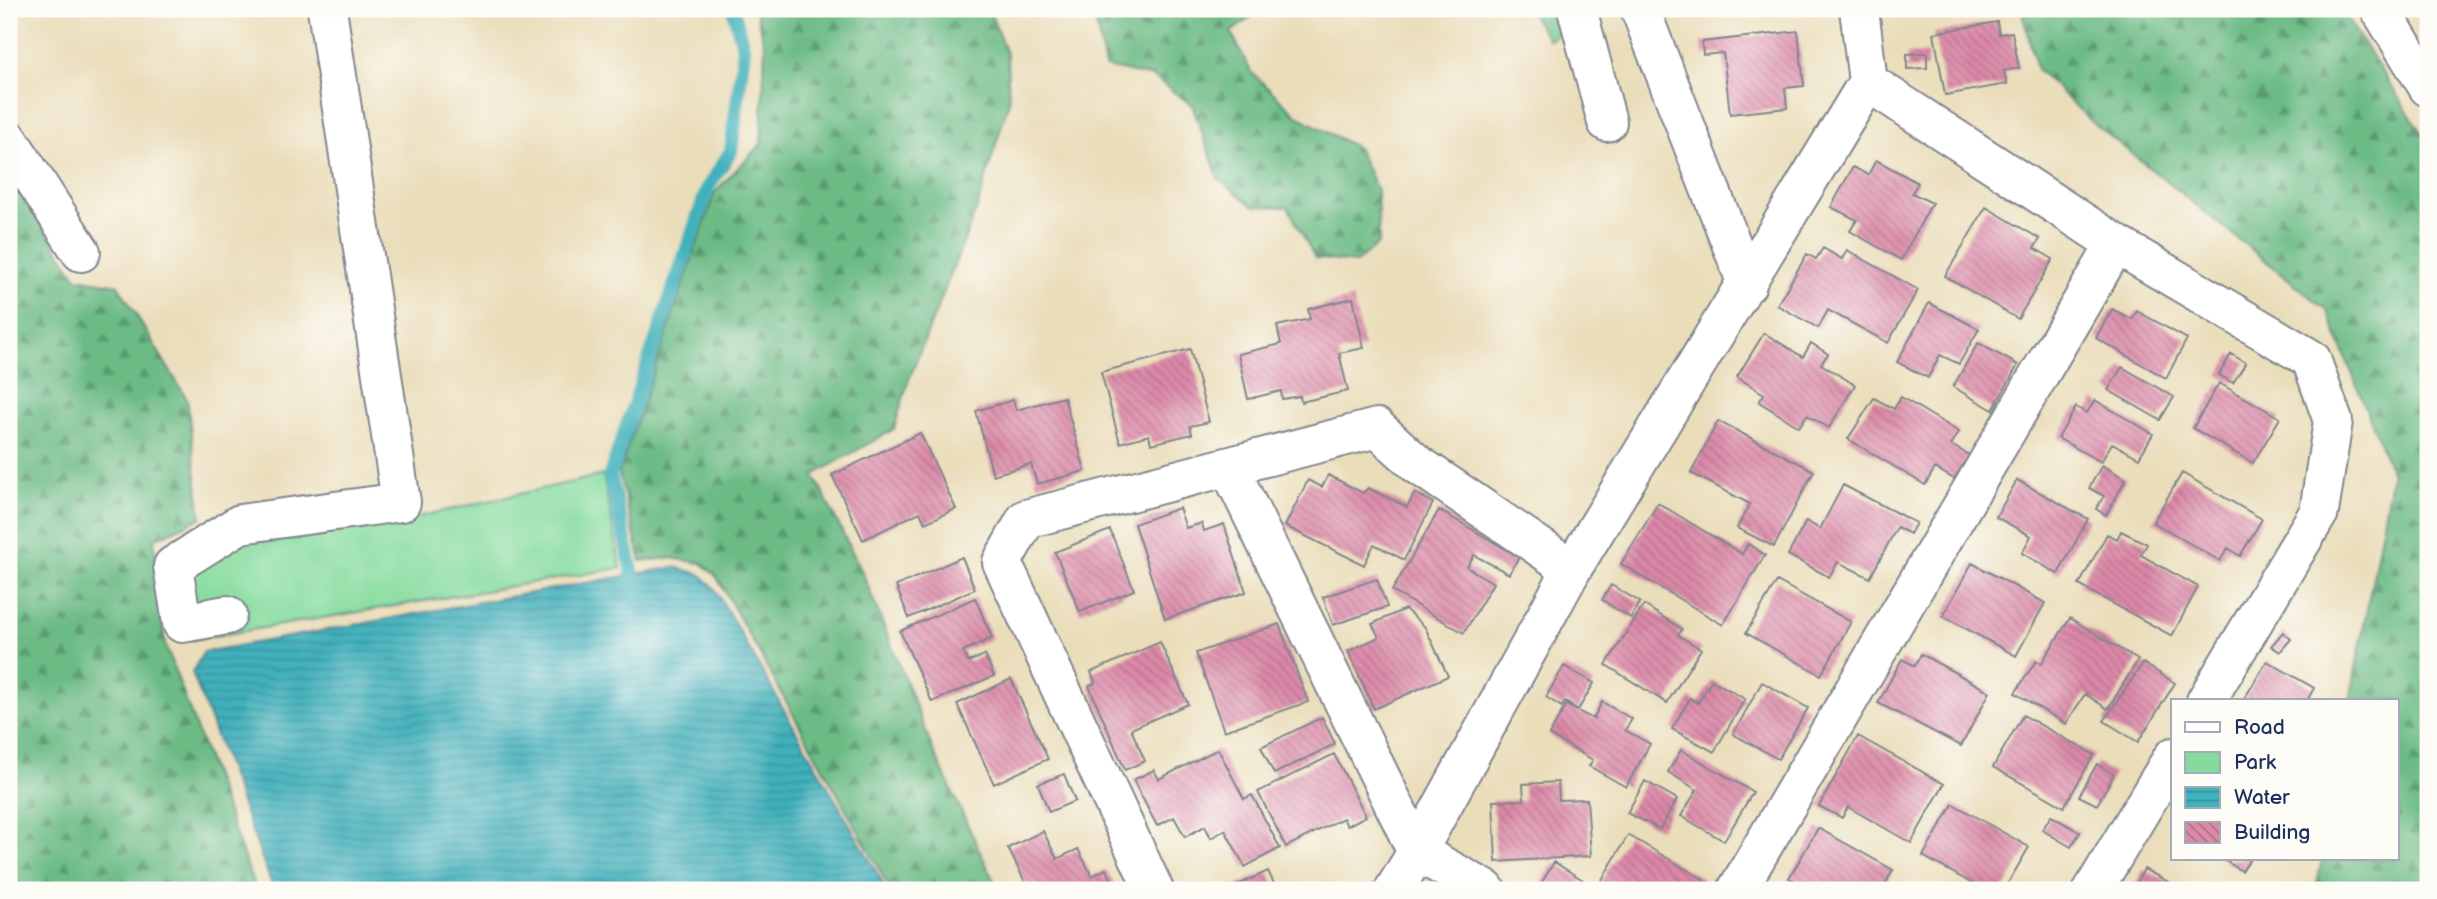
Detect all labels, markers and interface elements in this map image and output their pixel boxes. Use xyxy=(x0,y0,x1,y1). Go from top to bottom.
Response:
legend xyxy=(2171,699,2398,860)
text: Road xyxy=(2234,715,2285,740)
text: Park xyxy=(2234,750,2277,775)
text: Water xyxy=(2234,785,2290,810)
text: Building xyxy=(2234,820,2310,845)

